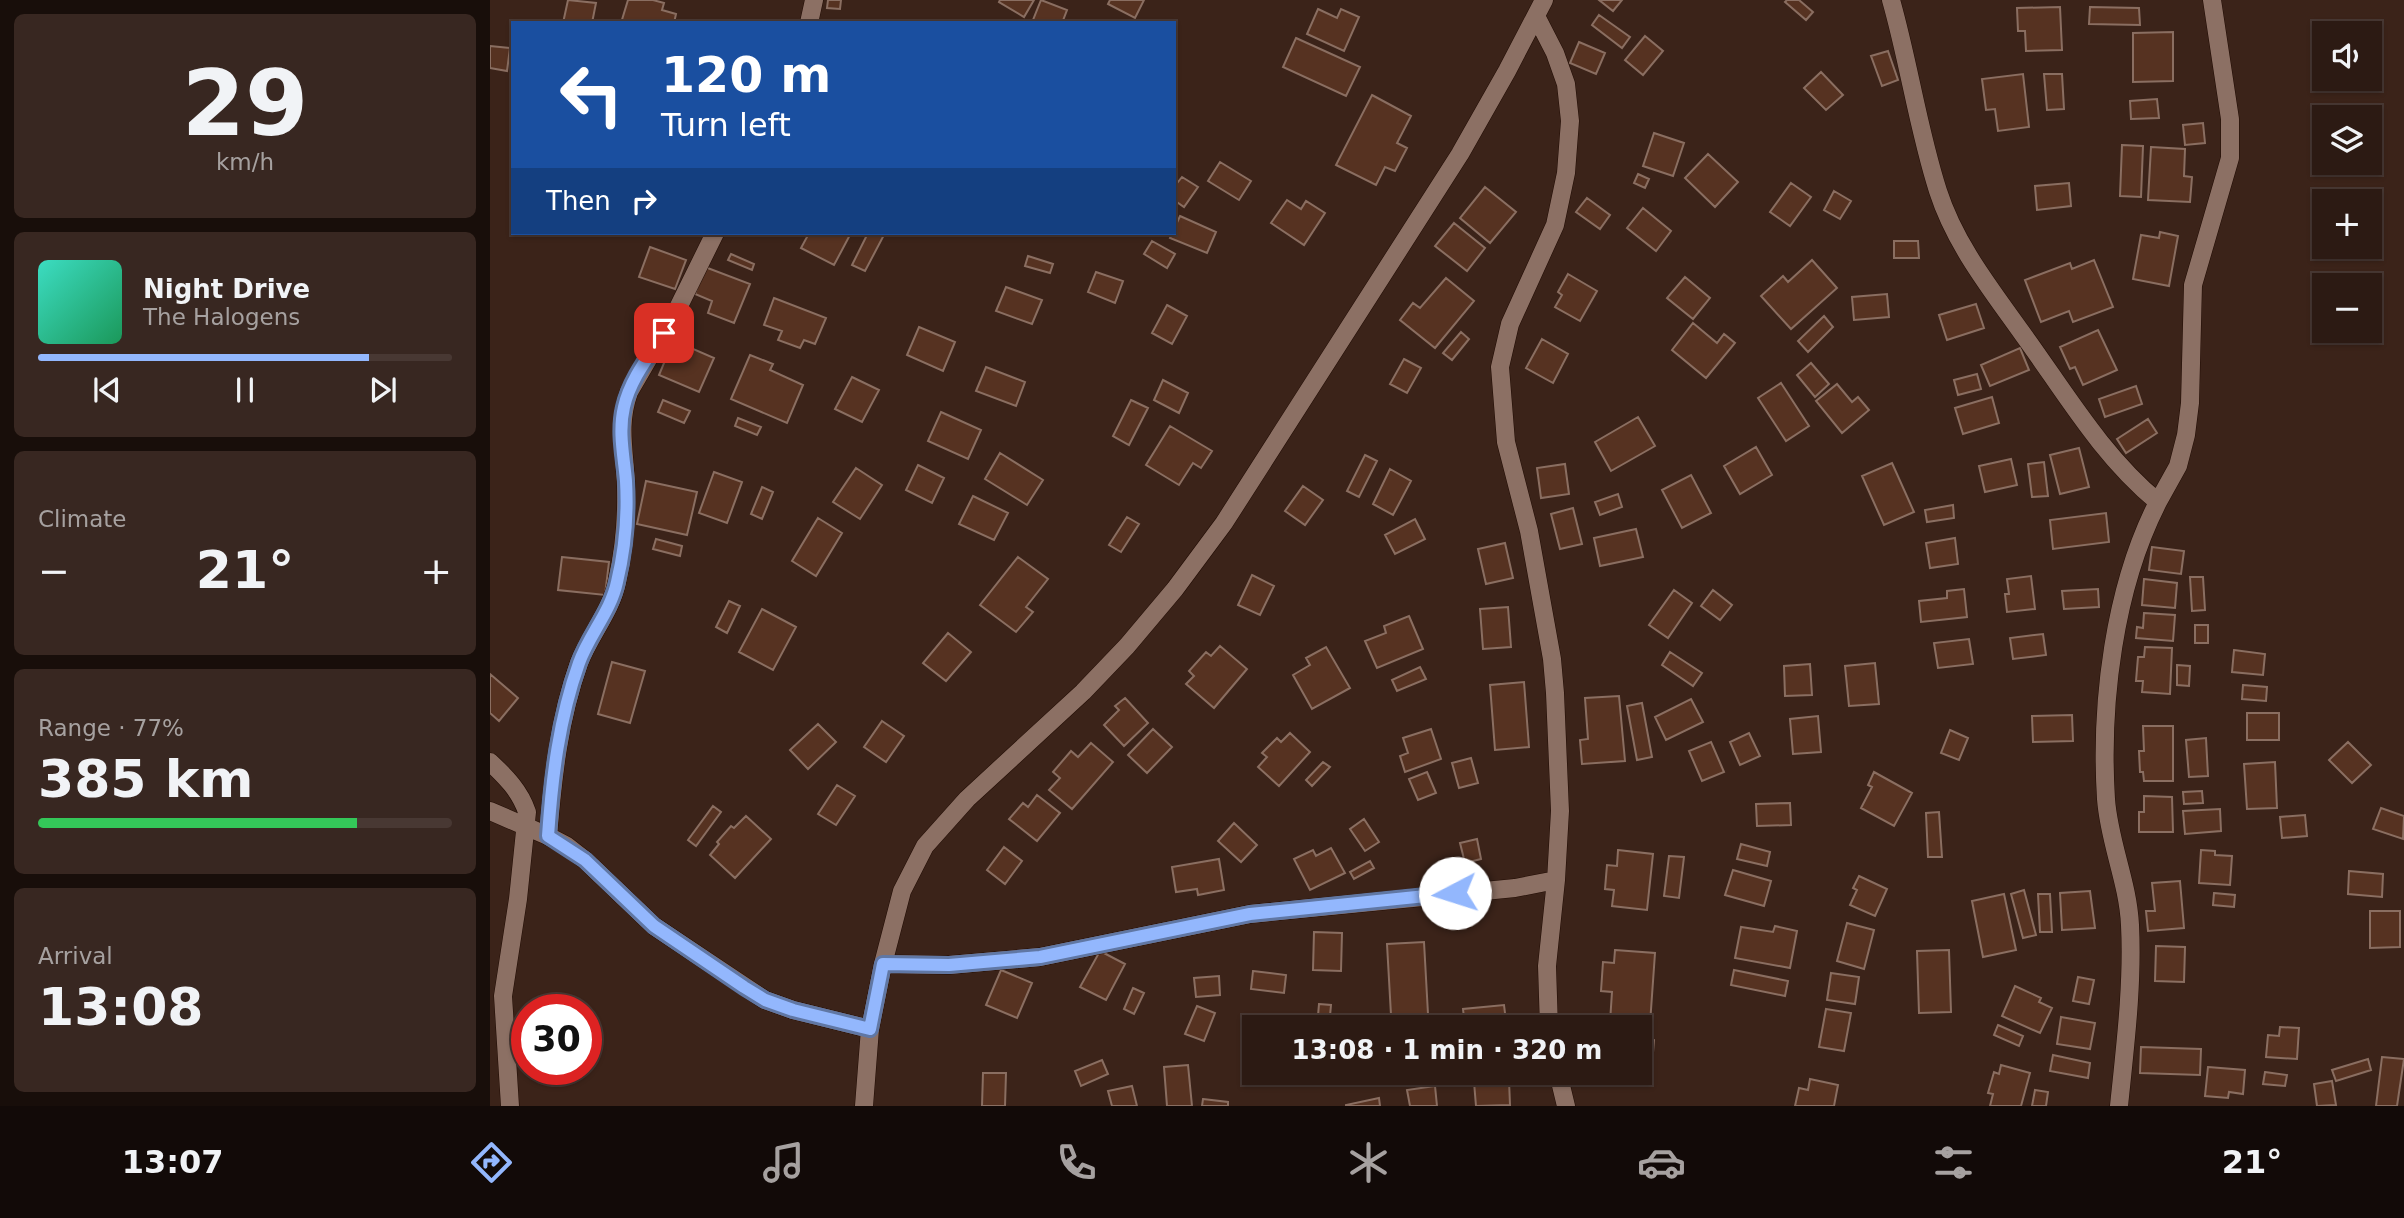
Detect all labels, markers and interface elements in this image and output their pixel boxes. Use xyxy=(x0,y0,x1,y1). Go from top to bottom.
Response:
map controls xyxy=(2312,21,2382,343)
button: sound xyxy=(2312,21,2382,91)
text: 120 m xyxy=(661,47,831,104)
icon: left xyxy=(546,49,637,140)
text: 29 xyxy=(182,51,308,156)
button: layers xyxy=(2312,105,2382,175)
text: Turn left xyxy=(661,106,791,144)
text: km/h xyxy=(216,149,274,175)
icon: right xyxy=(625,182,663,220)
text: Then xyxy=(546,186,611,216)
button: + xyxy=(2312,189,2382,259)
button: − xyxy=(2312,273,2382,343)
text: Night Drive xyxy=(143,274,310,304)
pin xyxy=(634,303,694,363)
text: The Halogens xyxy=(143,304,300,330)
icon: arrive xyxy=(645,314,683,352)
icon: previous xyxy=(88,371,126,409)
icon: pause xyxy=(226,371,264,409)
icon: next xyxy=(364,371,402,409)
text: Climate xyxy=(38,506,127,532)
text: 21° xyxy=(196,540,294,600)
text: − xyxy=(38,549,70,593)
text: + xyxy=(420,549,452,593)
text: Range · 77% xyxy=(38,715,184,741)
text: 385 km xyxy=(38,749,253,809)
position arrow xyxy=(1418,856,1492,930)
text: Arrival xyxy=(38,943,113,969)
text: 13:08 xyxy=(38,977,204,1037)
speed limit sign: 30 xyxy=(511,994,602,1085)
text: 13:08 · 1 min · 320 m xyxy=(1292,1035,1602,1065)
icon: directions xyxy=(467,1138,516,1187)
icon: music xyxy=(759,1138,808,1187)
icon: phone xyxy=(1052,1138,1101,1187)
icon: climate xyxy=(1344,1138,1393,1187)
icon: car xyxy=(1637,1138,1686,1187)
icon: filters xyxy=(1929,1138,1978,1187)
text: 13:07 xyxy=(122,1143,224,1181)
text: 21° xyxy=(2222,1143,2282,1181)

